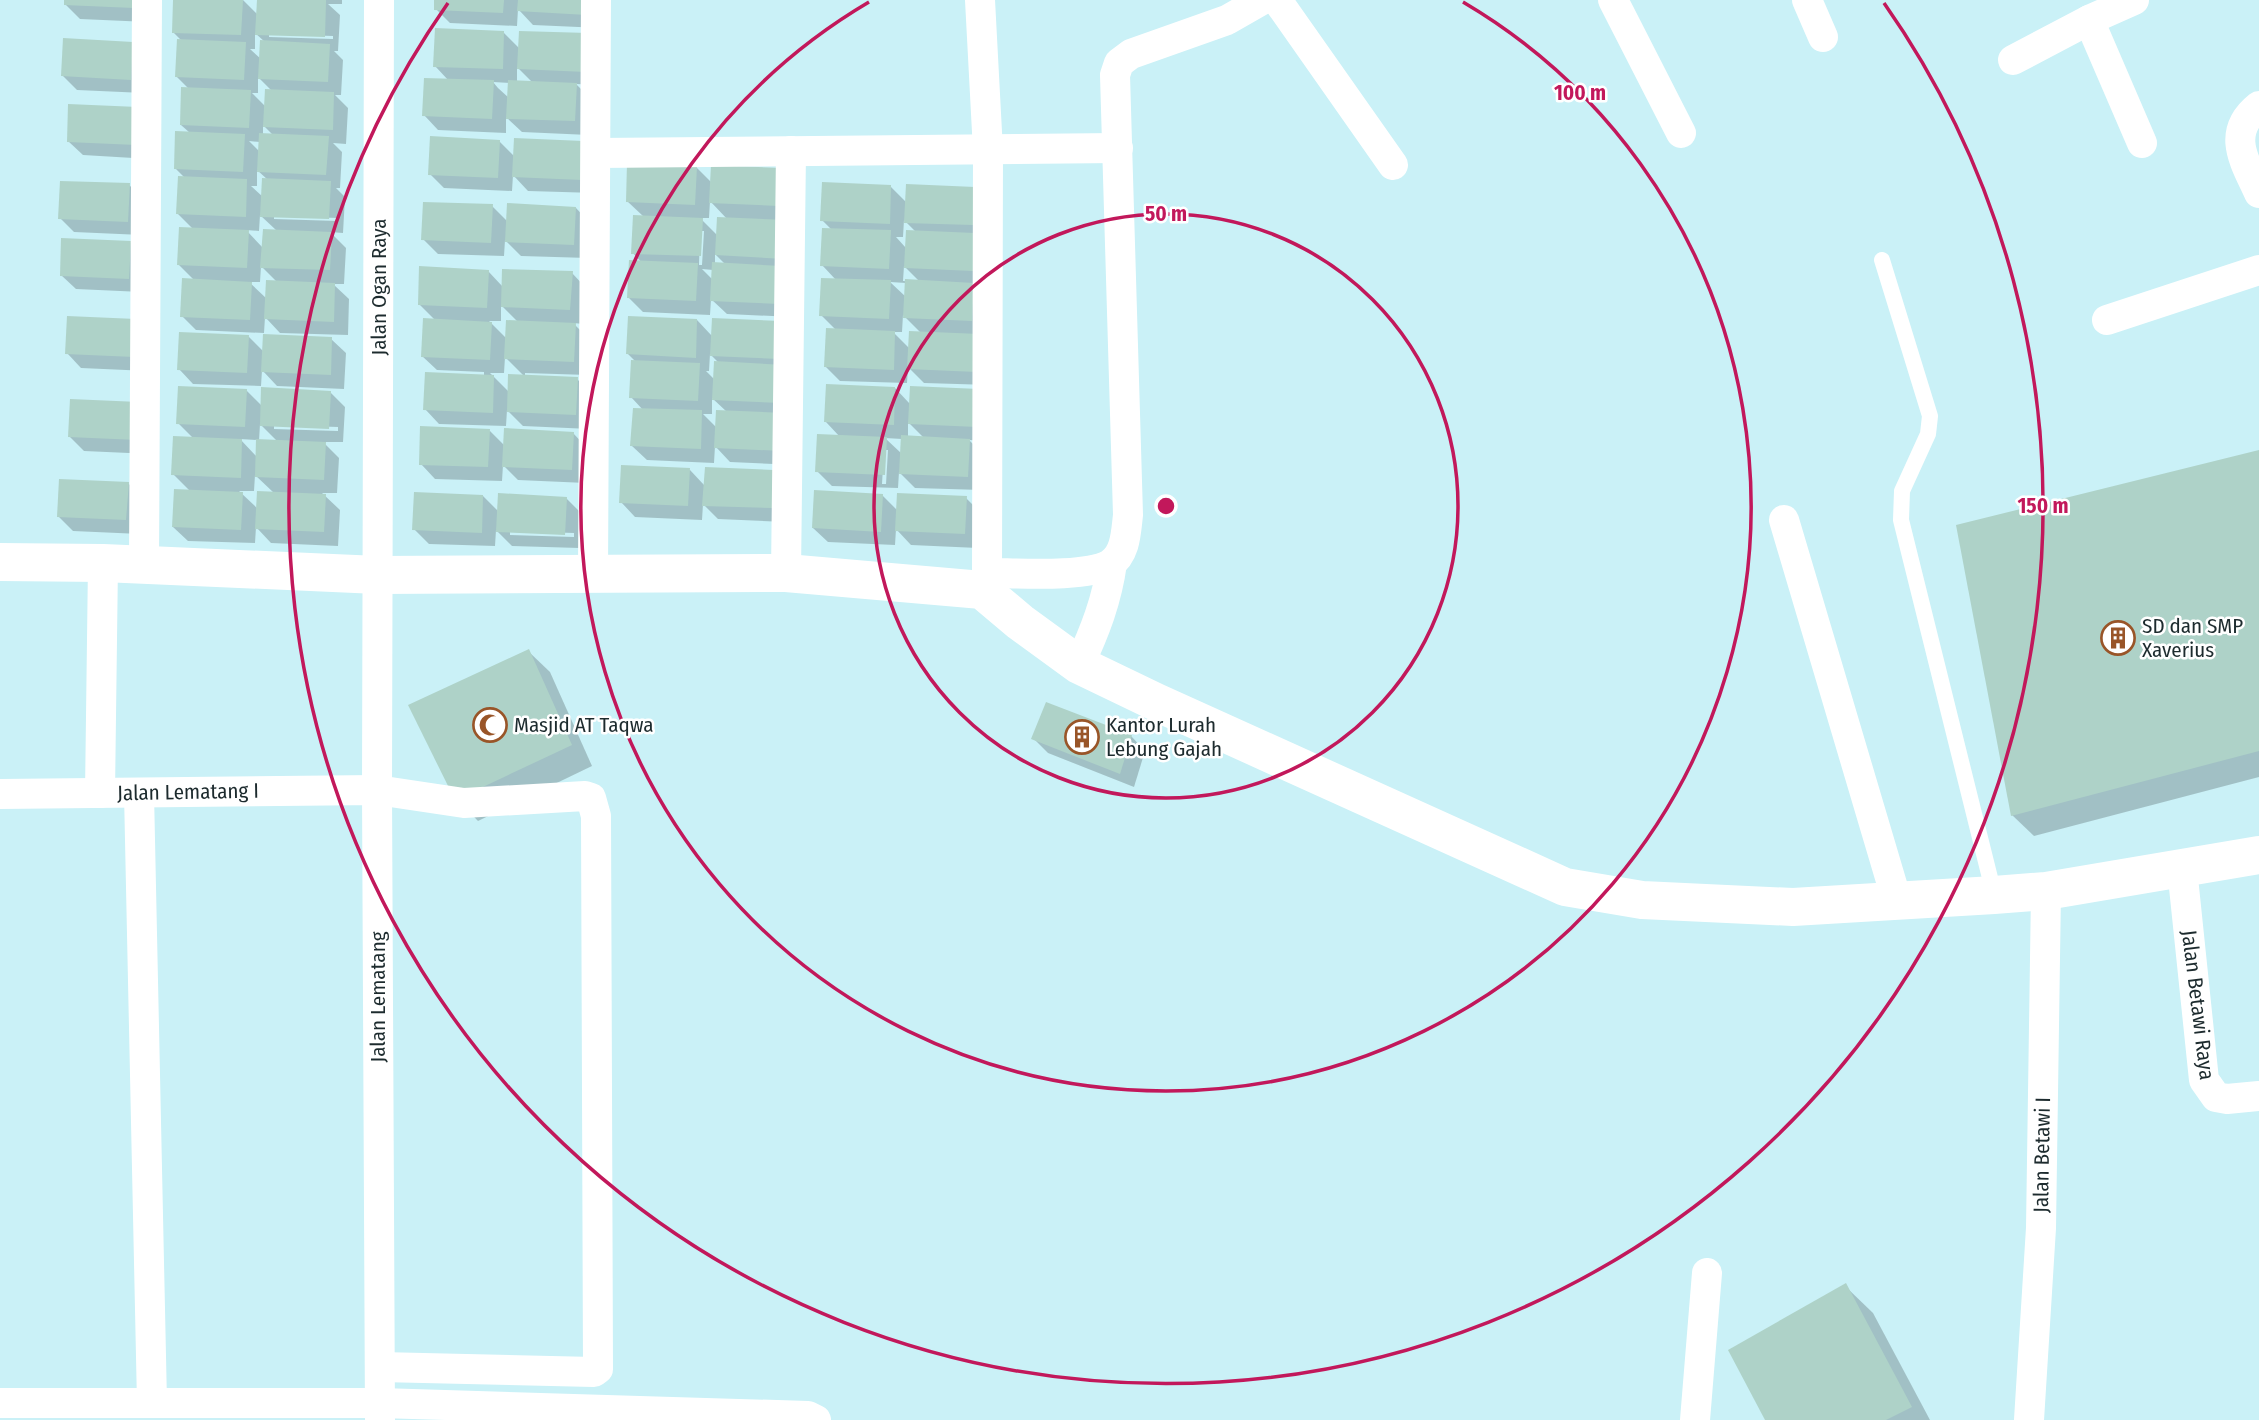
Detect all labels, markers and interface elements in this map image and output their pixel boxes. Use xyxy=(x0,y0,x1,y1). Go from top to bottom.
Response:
text: 100 m xyxy=(1554,80,1606,106)
text: 50 m xyxy=(1145,201,1187,227)
street label: Jalan Ogan Raya xyxy=(366,218,392,356)
text: 150 m xyxy=(2017,493,2069,519)
centre of rings xyxy=(1154,494,1178,518)
place label: SD dan SMP Xaverius xyxy=(2142,613,2243,663)
building icon: SD dan SMP Xaverius xyxy=(2099,619,2137,657)
mosque icon: Masjid AT Taqwa xyxy=(471,706,509,744)
place label: Masjid AT Taqwa xyxy=(514,712,653,738)
place label: Kantor Lurah Lebung Gajah xyxy=(1106,712,1222,762)
building icon: Kantor Lurah Lebung Gajah xyxy=(1063,718,1101,756)
street label: Jalan Lematang I xyxy=(117,778,259,806)
street label: Jalan Betawi Raya xyxy=(2176,929,2220,1081)
street label: Jalan Lematang xyxy=(365,931,391,1063)
street label: Jalan Betawi I xyxy=(2028,1097,2056,1213)

